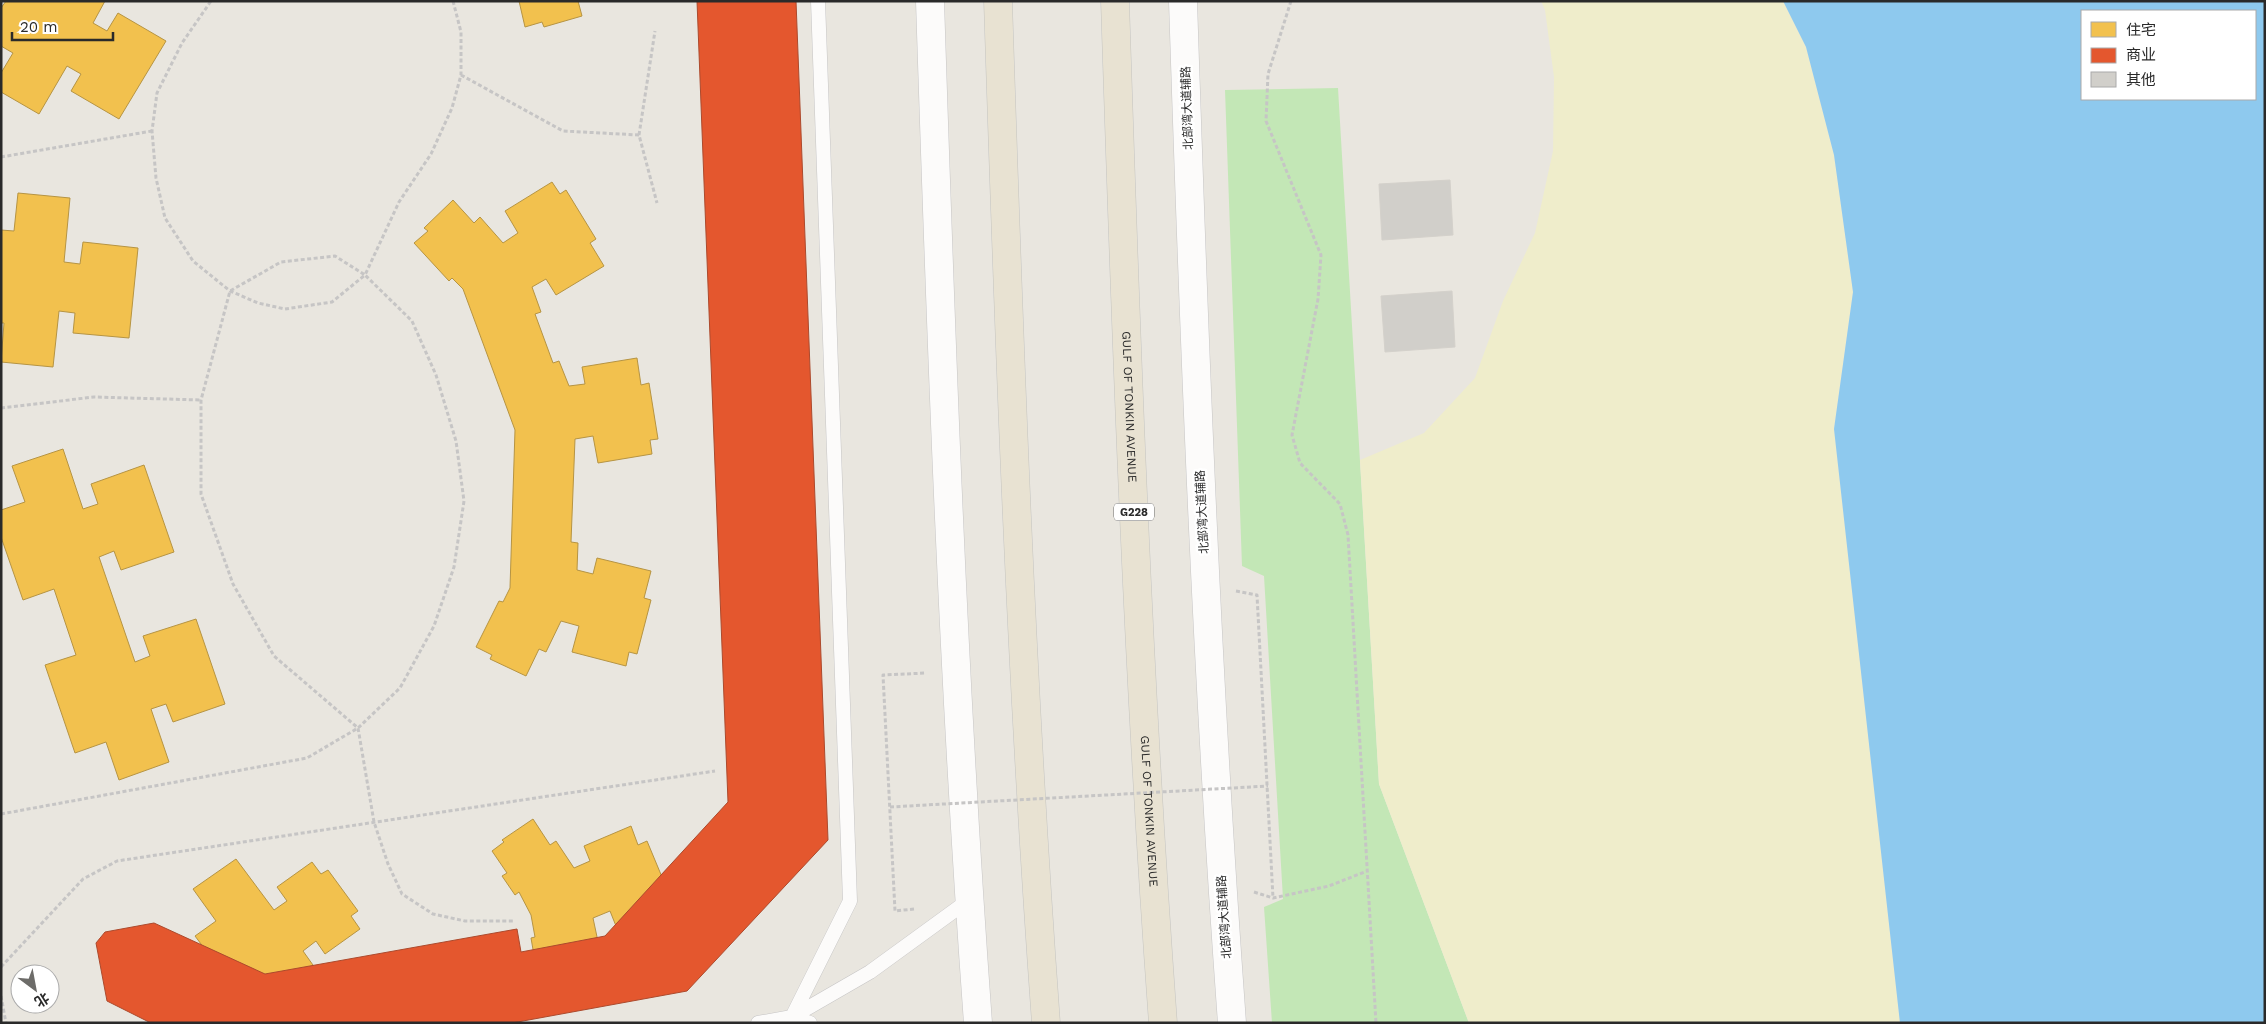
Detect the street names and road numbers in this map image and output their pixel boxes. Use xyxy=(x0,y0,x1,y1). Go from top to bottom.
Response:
street label: 北部湾大道辅路 xyxy=(1179,66,1195,150)
street label: GULF OF TONKIN AVENUE xyxy=(1119,331,1139,483)
street label: 北部湾大道辅路 xyxy=(1193,470,1211,554)
road number: G228 xyxy=(1114,504,1154,520)
street label: GULF OF TONKIN AVENUE xyxy=(1138,735,1161,888)
street label: 北部湾大道辅路 xyxy=(1214,875,1234,959)

